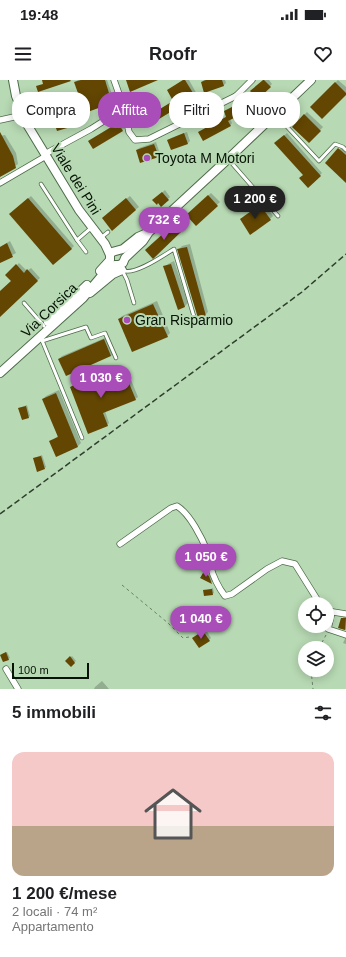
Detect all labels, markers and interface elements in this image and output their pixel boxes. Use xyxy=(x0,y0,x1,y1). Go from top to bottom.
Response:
text: 19:48 xyxy=(20,6,58,23)
icon: menu xyxy=(12,43,34,65)
icon: heart xyxy=(312,43,334,65)
text: Roofr xyxy=(149,44,197,64)
chip: Compra xyxy=(12,92,90,128)
chip: Affitta xyxy=(98,92,161,128)
chip: Filtri xyxy=(169,92,224,128)
chip: Nuovo xyxy=(232,92,300,128)
street label: Viale dei Pini xyxy=(48,141,104,217)
place label: Toyota M Motori xyxy=(155,150,255,166)
marker: Toyota M Motori xyxy=(142,153,152,163)
pin: 1 200 € xyxy=(218,186,292,220)
text: 1 200 € xyxy=(233,191,277,206)
pin: 732 € xyxy=(136,207,192,241)
text: 732 € xyxy=(148,212,180,227)
street label: Via Corsica xyxy=(18,279,80,341)
place label: Gran Risparmio xyxy=(135,312,233,328)
marker: Gran Risparmio xyxy=(122,315,132,325)
pin: 1 030 € xyxy=(64,365,138,399)
text: 1 030 € xyxy=(79,370,123,385)
pin: 1 050 € xyxy=(169,544,243,578)
text: 1 050 € xyxy=(184,549,228,564)
map controls xyxy=(298,597,334,677)
button: locate xyxy=(298,597,334,633)
pin: 1 040 € xyxy=(164,606,238,640)
text: 1 040 € xyxy=(179,611,223,626)
button: layers xyxy=(298,641,334,677)
scale bar xyxy=(12,661,89,680)
text: 100 m xyxy=(18,664,49,676)
icon: filters xyxy=(312,702,334,724)
text: 5 immobili xyxy=(12,703,96,722)
icon: home xyxy=(137,778,209,850)
text: 1 200 €/mese xyxy=(12,884,117,903)
text: 2 locali · 74 m² xyxy=(12,904,97,919)
text: Appartamento xyxy=(12,919,94,934)

